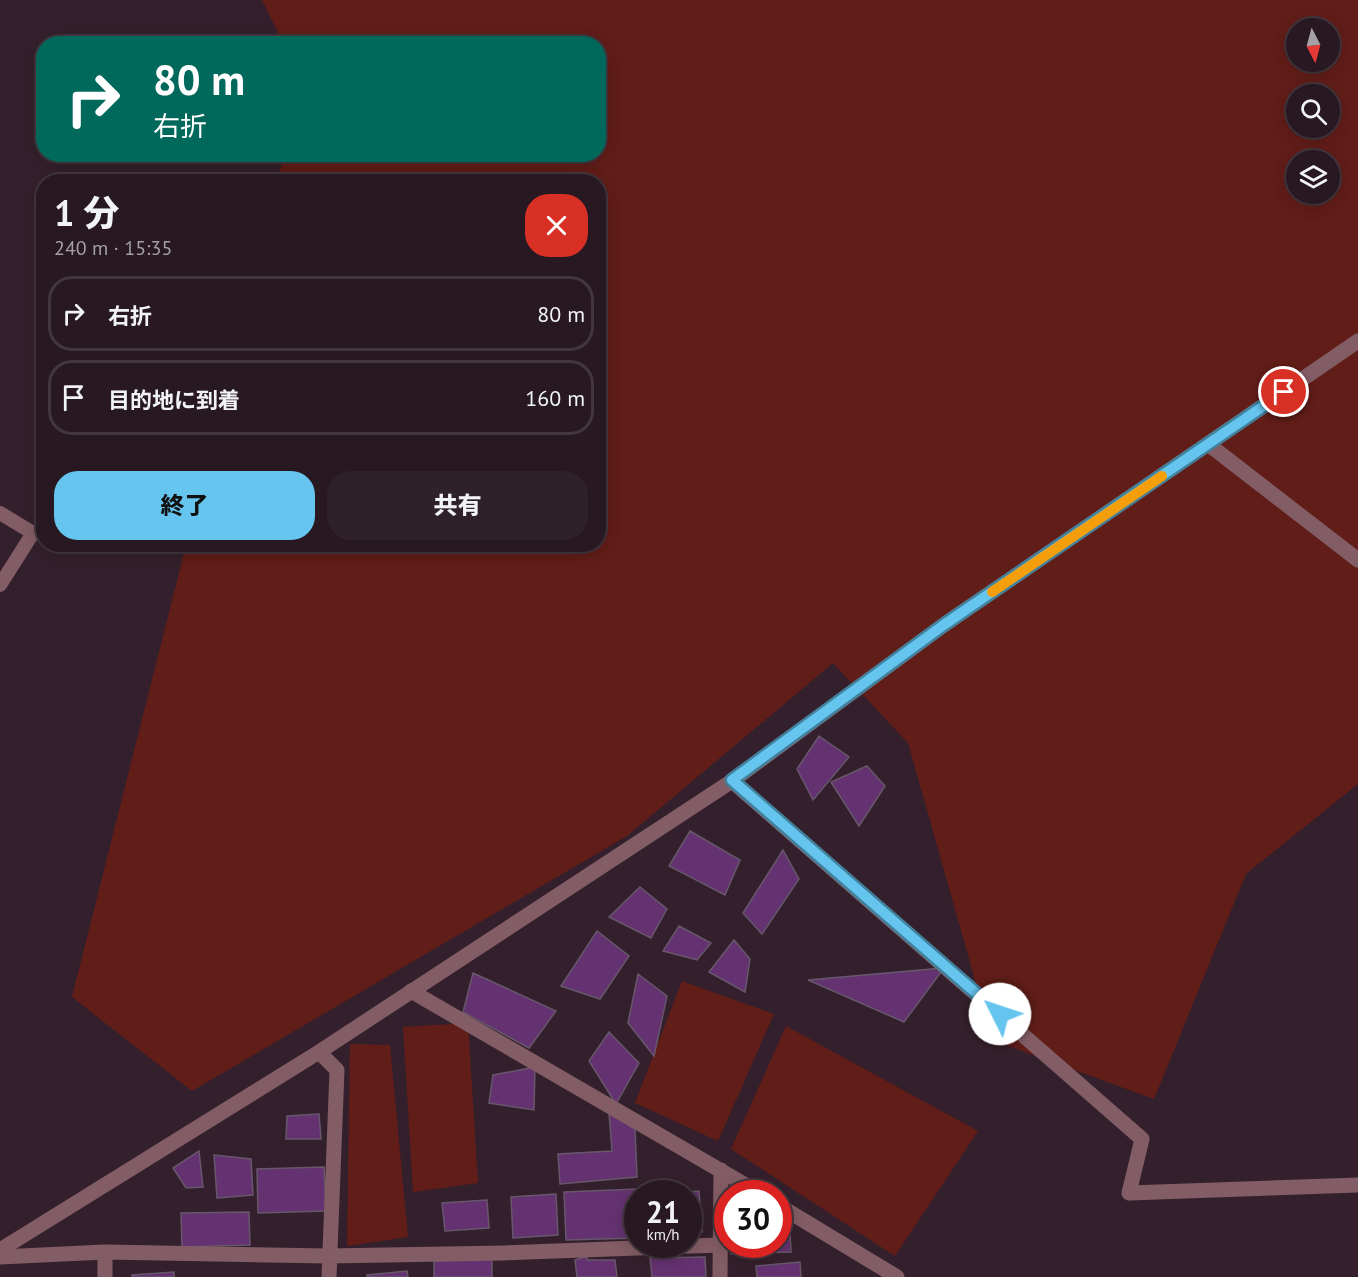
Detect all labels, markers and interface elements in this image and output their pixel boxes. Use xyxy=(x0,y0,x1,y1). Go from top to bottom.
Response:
north arrow xyxy=(1286,18,1340,72)
map controls xyxy=(1286,18,1340,204)
text: 80 m xyxy=(153,52,245,107)
icon: right xyxy=(54,60,132,138)
button: search xyxy=(1286,84,1340,138)
text: 右折 xyxy=(153,109,207,143)
button: layers xyxy=(1286,150,1340,204)
text: 1 分 xyxy=(54,189,120,236)
button: close xyxy=(525,194,588,257)
text: 240 m · 15:35 xyxy=(54,235,172,261)
icon: right xyxy=(57,297,90,330)
text: 80 m xyxy=(537,300,585,328)
text: 右折 xyxy=(108,302,152,330)
pin xyxy=(1258,366,1309,417)
icon: arrive xyxy=(1267,375,1300,408)
icon: arrive xyxy=(57,381,90,414)
text: 160 m xyxy=(525,384,585,412)
text: 目的地に到着 xyxy=(108,386,240,414)
button: 終了 xyxy=(54,471,315,540)
button: 共有 xyxy=(327,471,588,540)
position arrow xyxy=(968,982,1032,1046)
speed limit sign: 30 xyxy=(714,1180,792,1258)
text: 21 xyxy=(646,1192,680,1231)
text: km/h xyxy=(647,1225,679,1244)

